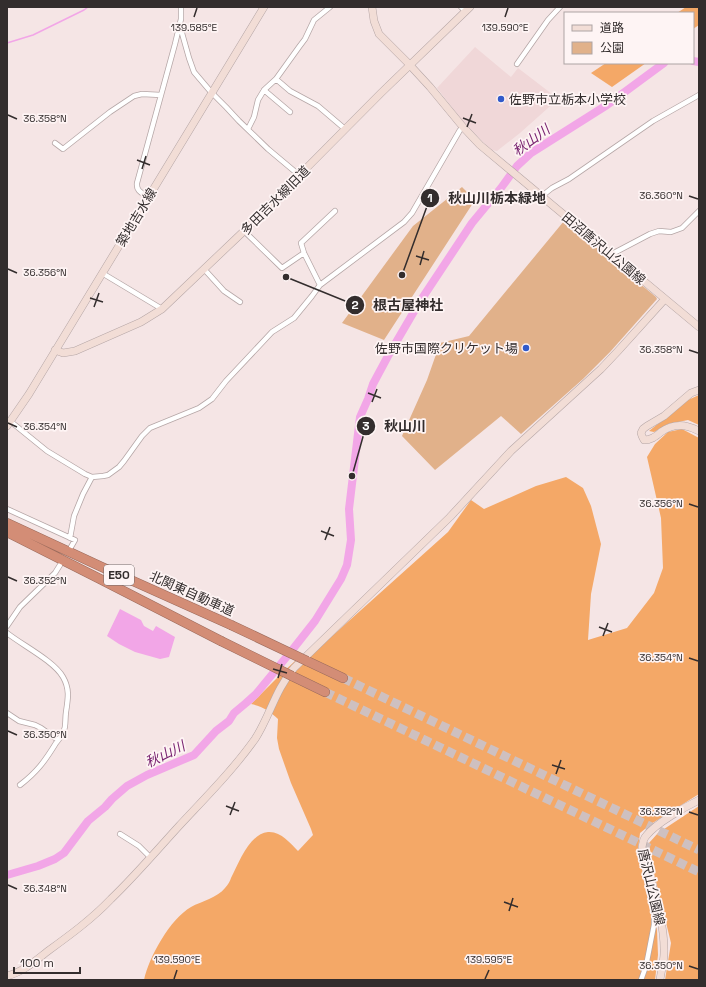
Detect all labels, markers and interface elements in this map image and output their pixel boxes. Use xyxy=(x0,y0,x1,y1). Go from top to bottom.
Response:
legend xyxy=(564,12,694,64)
text: 道路 xyxy=(600,20,624,36)
text: 139.585°E xyxy=(171,21,218,34)
text: 139.590°E xyxy=(482,21,529,34)
text: 公園 xyxy=(600,40,624,56)
place label: 佐野市立栃本小学校 xyxy=(509,91,626,108)
marker: 佐野市立栃本小学校 xyxy=(496,94,506,104)
text: 36.358°N xyxy=(23,112,67,125)
water label: 秋山川 xyxy=(509,119,555,160)
street label: 多田吉水線旧道 xyxy=(237,162,314,239)
street label: 築地吉水線 xyxy=(112,185,160,249)
callout: 秋山川栃本緑地 xyxy=(420,185,554,211)
text: 秋山川栃本緑地 xyxy=(448,189,546,207)
text: 36.360°N xyxy=(639,189,683,202)
text: 1 xyxy=(427,190,433,206)
street label: 田沼唐沢山公園線 xyxy=(558,208,649,288)
text: 36.356°N xyxy=(23,266,67,279)
callout: 根古屋神社 xyxy=(345,292,451,318)
text: 根古屋神社 xyxy=(373,296,443,314)
text: 2 xyxy=(351,297,359,313)
place label: 佐野市国際クリケット場 xyxy=(375,340,518,357)
marker: 佐野市国際クリケット場 xyxy=(521,343,531,353)
text: 36.358°N xyxy=(639,343,683,356)
callout: 秋山川 xyxy=(356,413,434,439)
text: 秋山川 xyxy=(384,417,426,435)
text: 3 xyxy=(362,418,370,434)
text: 36.354°N xyxy=(23,420,67,433)
text: 36.356°N xyxy=(639,497,683,510)
road number: E50 xyxy=(104,565,134,585)
street label: 北関東自動車道 xyxy=(147,567,237,620)
text: 36.352°N xyxy=(23,574,67,587)
text: 36.354°N xyxy=(639,651,683,664)
text: 36.350°N xyxy=(23,728,67,741)
water label: 秋山川 xyxy=(142,736,190,771)
text: 36.352°N xyxy=(639,805,683,818)
street label: 唐沢山公園線 xyxy=(634,847,669,927)
text: 36.348°N xyxy=(23,882,67,895)
scale bar xyxy=(14,949,80,975)
text: 139.590°E xyxy=(154,953,201,966)
text: 139.595°E xyxy=(466,953,513,966)
text: 100 m xyxy=(20,955,54,971)
text: 36.350°N xyxy=(639,959,683,972)

